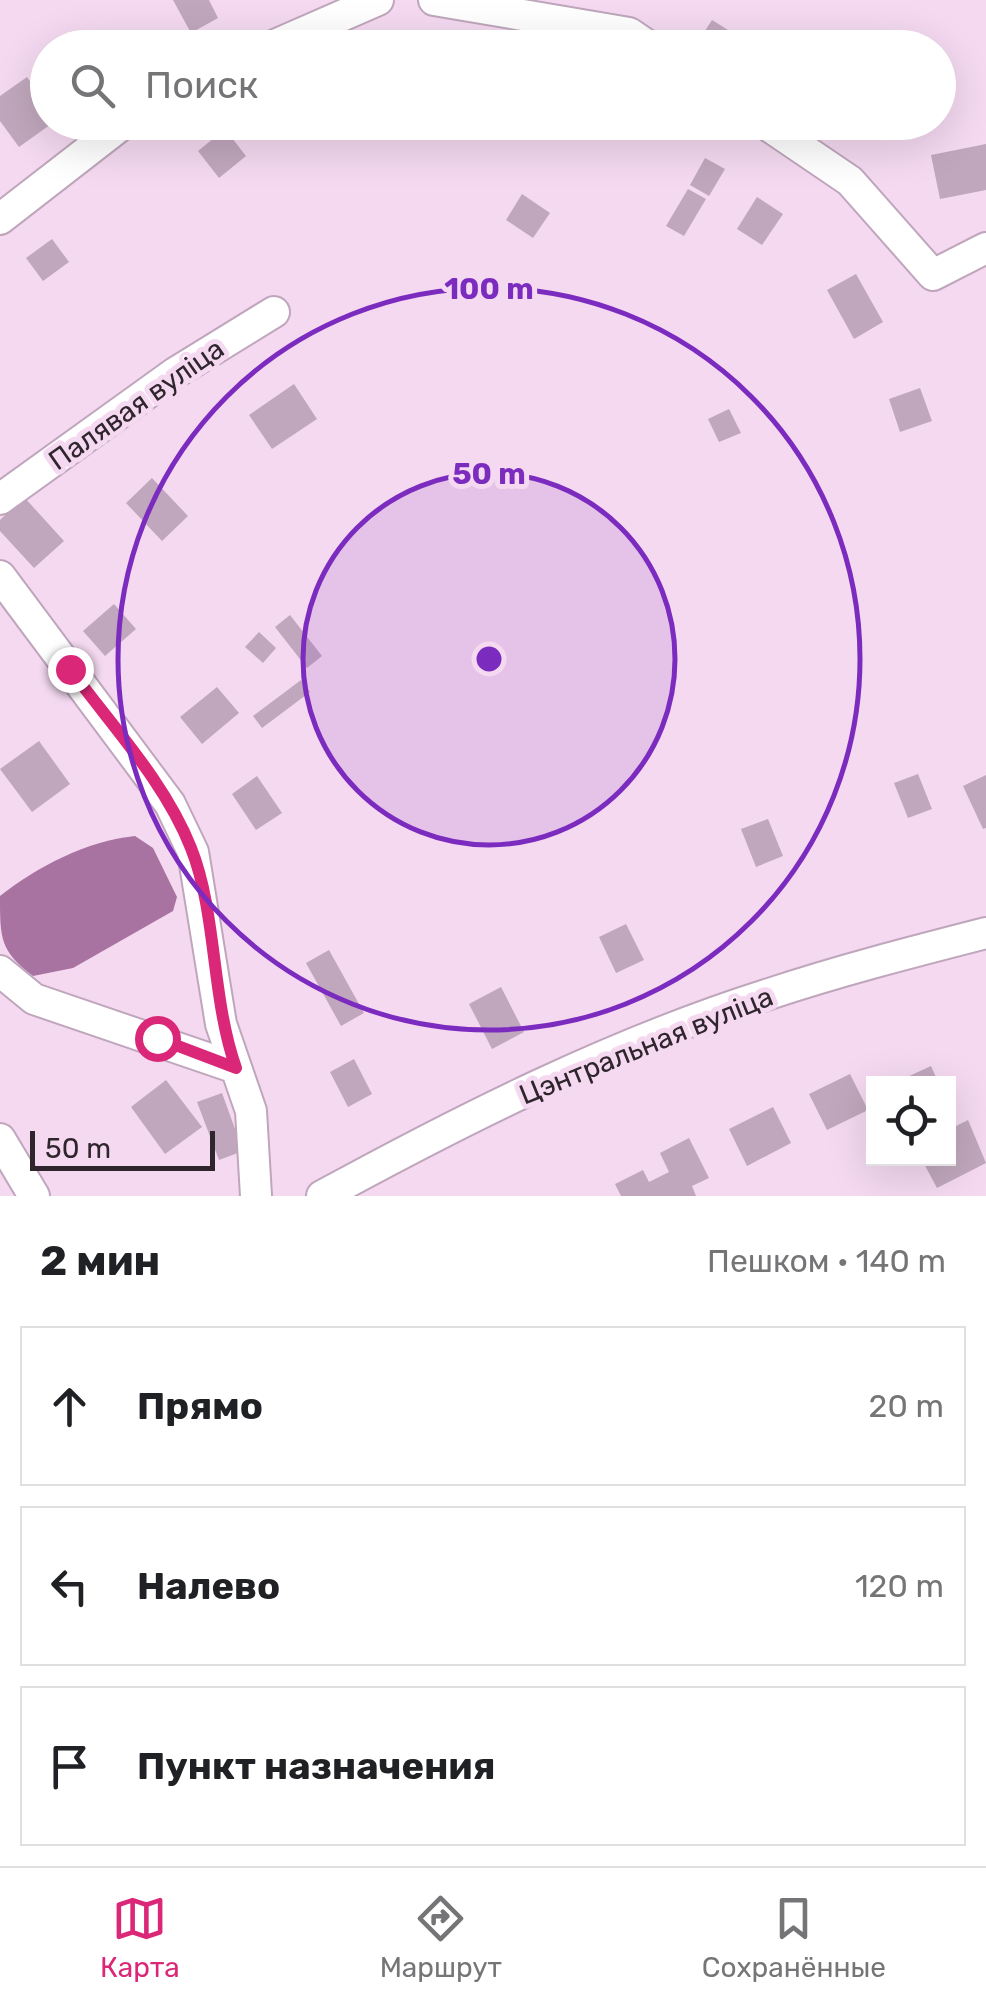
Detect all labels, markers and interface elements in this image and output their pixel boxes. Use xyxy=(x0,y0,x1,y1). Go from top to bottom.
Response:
search box xyxy=(30,30,956,140)
icon: search xyxy=(65,58,120,113)
text: Поиск xyxy=(145,62,258,108)
text: 100 m xyxy=(444,271,534,307)
street label: Палявая вуліца xyxy=(42,332,230,477)
text: 50 m xyxy=(452,456,526,492)
centre of rings xyxy=(471,641,507,677)
route end xyxy=(48,647,94,693)
street label: Цэнтральная вуліца xyxy=(515,980,778,1111)
route start xyxy=(135,1016,181,1062)
map controls xyxy=(866,1076,956,1166)
button: locate xyxy=(866,1076,956,1166)
scale bar xyxy=(30,1126,215,1170)
text: 50 m xyxy=(45,1132,111,1165)
text: 2 мин xyxy=(40,1236,160,1286)
text: Пешком · 140 m xyxy=(707,1242,946,1280)
icon: ahead xyxy=(42,1379,97,1434)
text: Прямо xyxy=(137,1383,263,1429)
text: 20 m xyxy=(869,1387,944,1425)
icon: left xyxy=(42,1559,97,1614)
text: Налево xyxy=(137,1563,280,1609)
text: 120 m xyxy=(855,1567,944,1605)
icon: arrive xyxy=(42,1739,97,1794)
text: Пункт назначения xyxy=(137,1743,496,1789)
tab: Карта xyxy=(100,1891,180,1984)
tab: Маршрут xyxy=(380,1891,502,1984)
tab: Сохранённые xyxy=(702,1891,886,1984)

